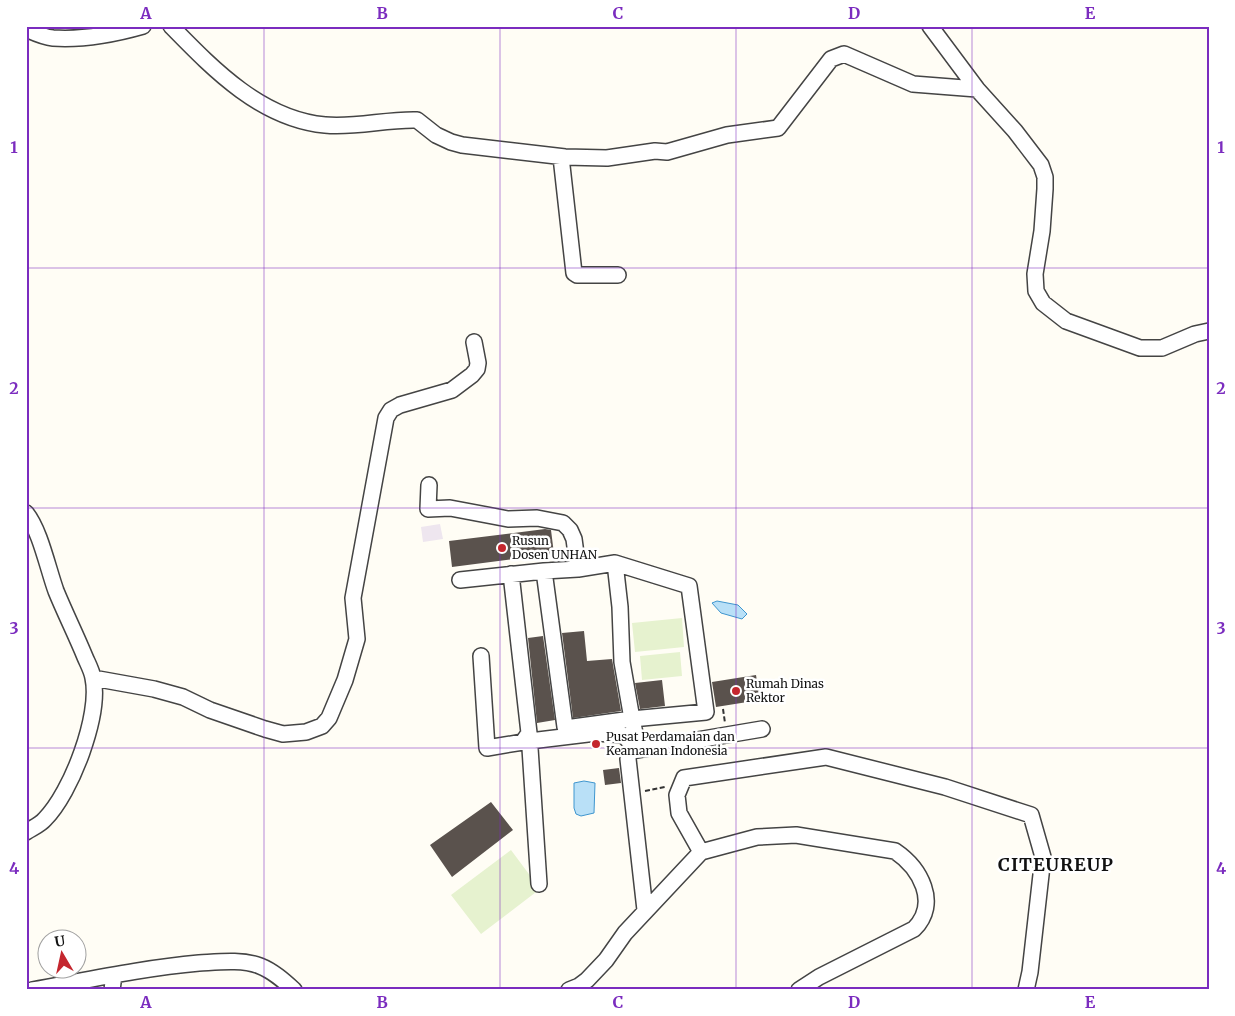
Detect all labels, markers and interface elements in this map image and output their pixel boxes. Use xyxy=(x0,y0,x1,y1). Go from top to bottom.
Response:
text: A xyxy=(139,3,152,23)
text: B xyxy=(376,3,388,23)
text: C xyxy=(613,3,623,23)
text: D xyxy=(848,3,860,23)
text: E xyxy=(1085,3,1096,23)
text: 1 xyxy=(10,137,18,157)
text: 1 xyxy=(1217,137,1225,157)
text: 2 xyxy=(9,378,19,398)
text: 2 xyxy=(1216,378,1226,398)
place label: Rusun Dosen UNHAN xyxy=(512,533,598,562)
marker: Rusun Dosen UNHAN xyxy=(496,542,508,554)
text: 3 xyxy=(9,618,19,638)
text: 3 xyxy=(1216,618,1226,638)
place label: Rumah Dinas Rektor xyxy=(746,676,824,705)
marker: Rumah Dinas Rektor xyxy=(730,685,742,697)
place label: Pusat Perdamaian dan Keamanan Indonesia xyxy=(606,729,735,758)
marker: Pusat Perdamaian dan Keamanan Indonesia xyxy=(590,738,602,750)
district label: CITEUREUP xyxy=(998,853,1114,876)
text: 4 xyxy=(9,858,19,878)
text: 4 xyxy=(1216,858,1226,878)
north arrow xyxy=(38,928,88,978)
text: U xyxy=(53,931,67,951)
text: A xyxy=(139,992,152,1012)
text: B xyxy=(376,992,388,1012)
text: C xyxy=(613,992,623,1012)
text: D xyxy=(848,992,860,1012)
text: E xyxy=(1085,992,1096,1012)

